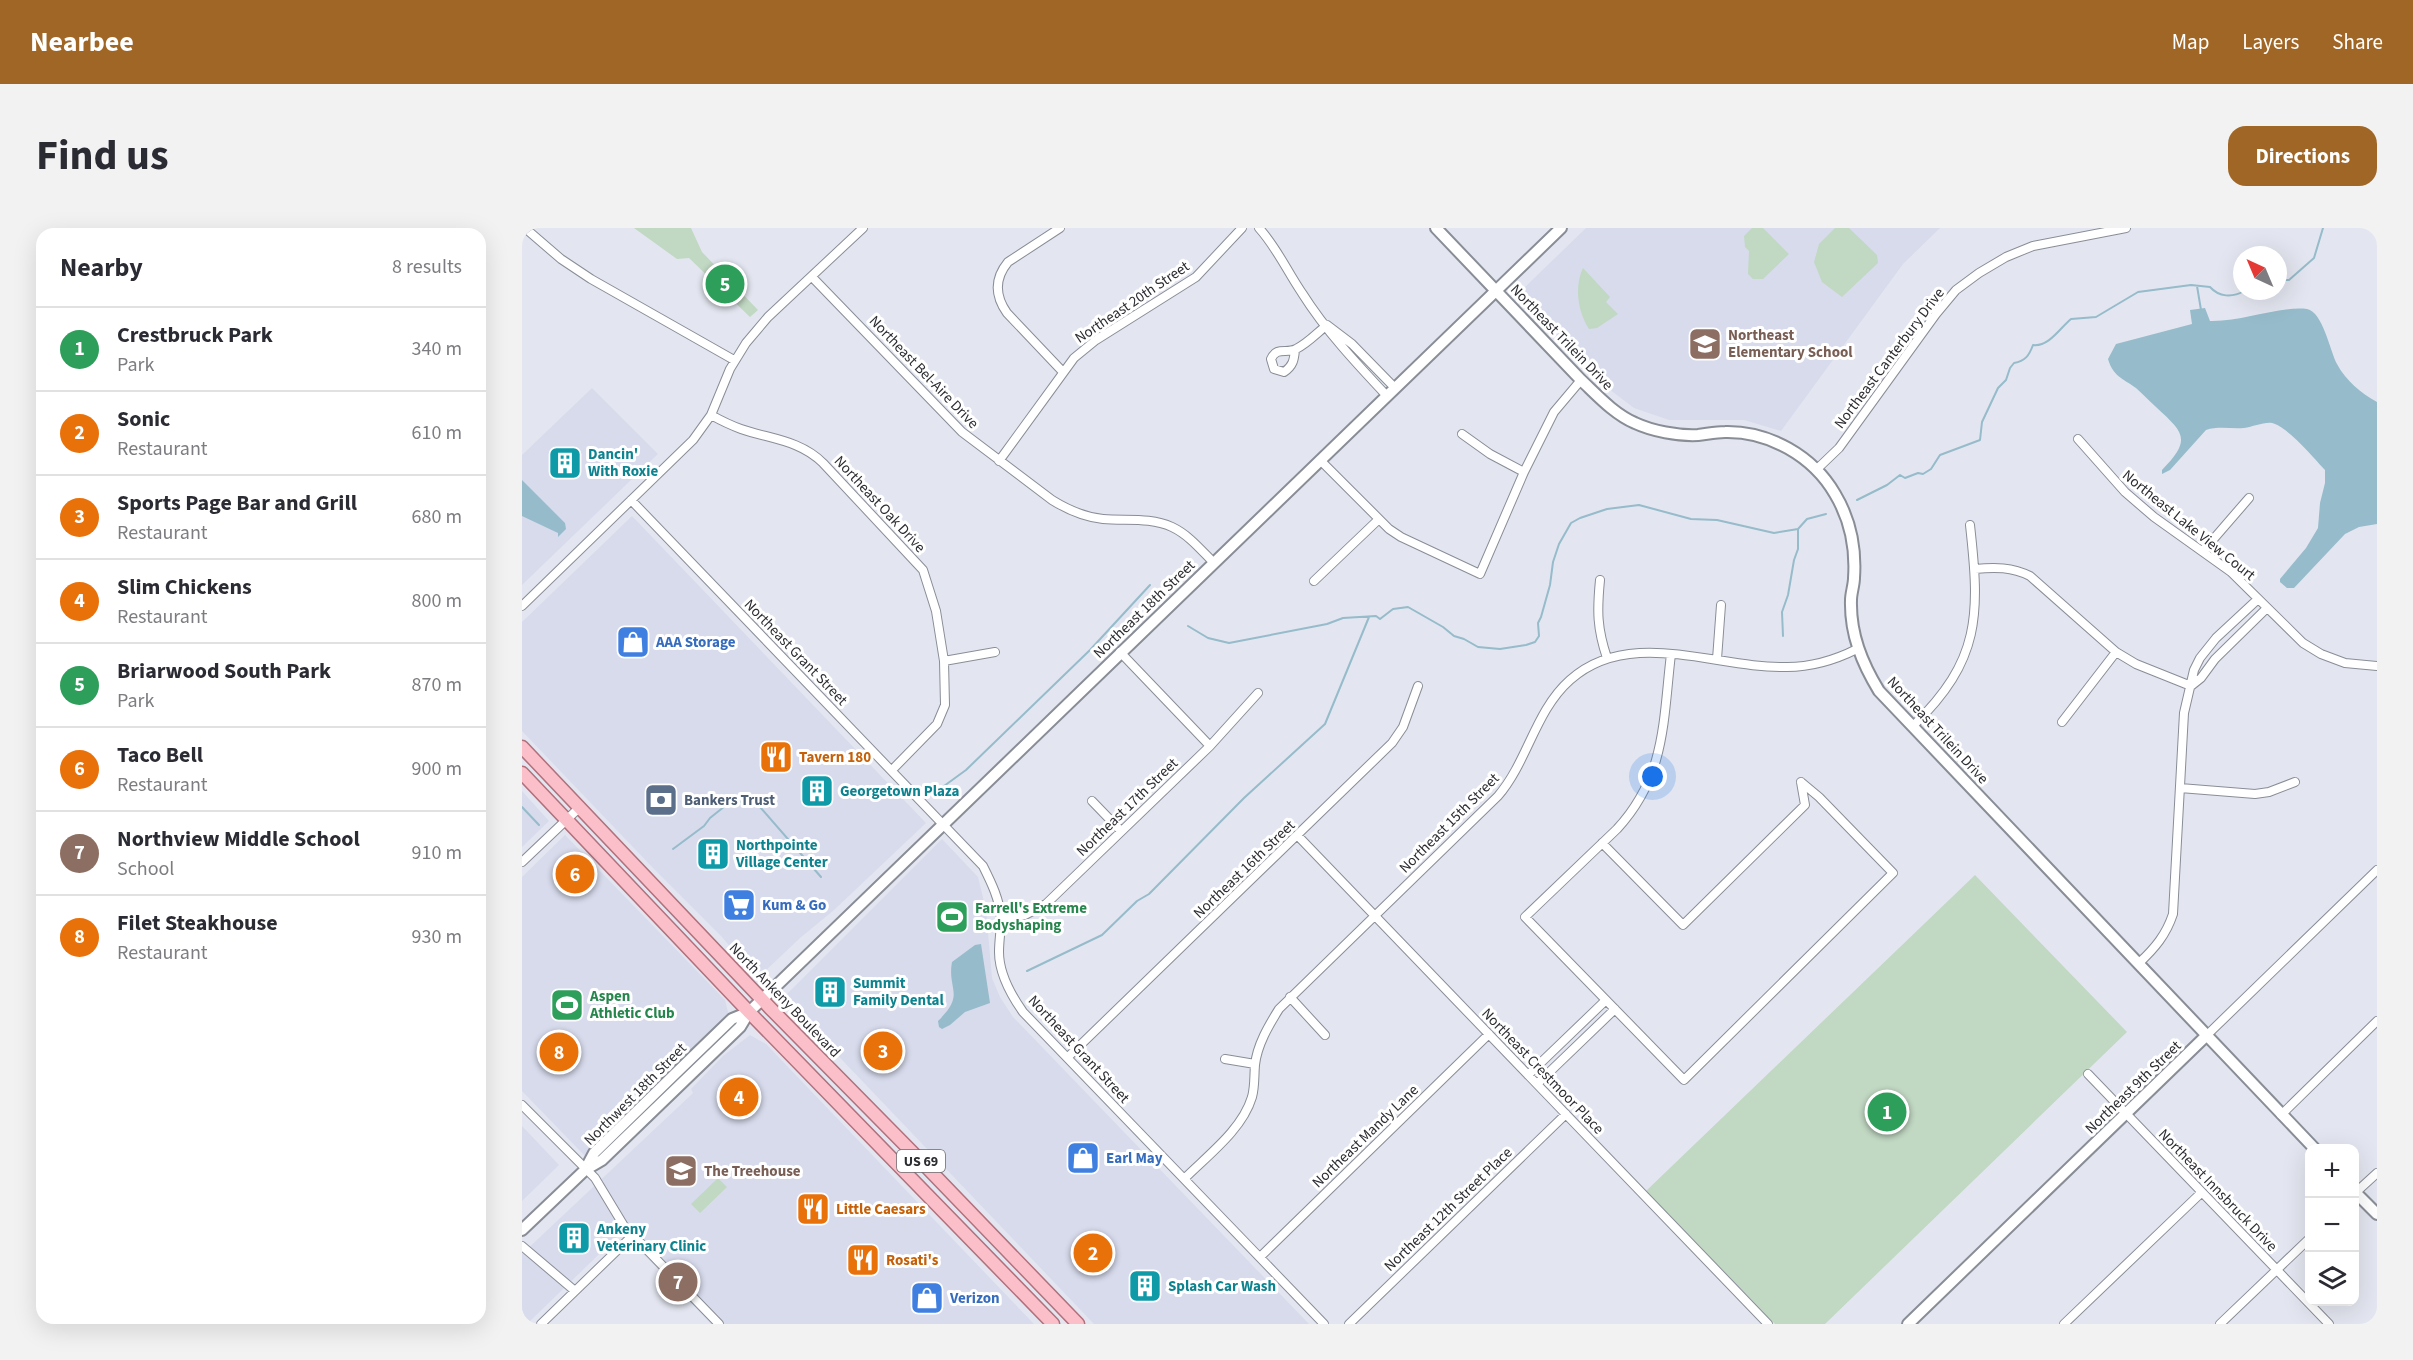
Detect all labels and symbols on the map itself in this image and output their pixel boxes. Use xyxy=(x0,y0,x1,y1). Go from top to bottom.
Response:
north arrow xyxy=(2233,246,2287,300)
street label: Northeast 20th Street xyxy=(1071,256,1194,349)
pin: 5 xyxy=(706,262,744,306)
street label: Northeast Trilein Drive xyxy=(1505,280,1618,395)
street label: Northeast Canterbury Drive xyxy=(1829,283,1949,433)
street label: Northeast Bel-Aire Drive xyxy=(864,311,983,433)
place label: Northeast Elementary School xyxy=(1728,325,1853,363)
school or university icon: Northeast Elementary School xyxy=(1687,326,1723,362)
place label: Dancin' With Roxie xyxy=(588,444,658,482)
building icon: Dancin' With Roxie xyxy=(547,445,583,481)
street label: Northeast Oak Drive xyxy=(829,451,930,557)
street label: Northeast Lake View Court xyxy=(2118,465,2260,586)
street label: Northeast 18th Street xyxy=(1089,555,1200,663)
street label: Northeast Grant Street xyxy=(739,594,852,710)
shop icon: AAA Storage xyxy=(615,624,651,660)
place label: AAA Storage xyxy=(655,632,736,653)
street label: Northeast Trilein Drive xyxy=(1882,672,1993,789)
restaurant icon: Tavern 180 xyxy=(758,739,794,775)
place label: Tavern 180 xyxy=(799,747,871,768)
street label: Northeast 17th Street xyxy=(1072,753,1183,861)
your location xyxy=(1638,762,1667,791)
street label: Northeast 15th Street xyxy=(1395,769,1504,878)
building icon: Georgetown Plaza xyxy=(799,773,835,809)
place label: Georgetown Plaza xyxy=(840,781,960,802)
bank icon: Bankers Trust xyxy=(643,782,679,818)
place label: Bankers Trust xyxy=(684,790,775,811)
street label: Northeast 16th Street xyxy=(1189,815,1300,923)
place label: Northpointe Village Center xyxy=(735,835,828,873)
building icon: Northpointe Village Center xyxy=(695,836,731,872)
pin: 6 xyxy=(556,852,594,896)
supermarket icon: Kum & Go xyxy=(721,887,757,923)
place label: Kum & Go xyxy=(762,895,826,916)
place label: Farrell's Extreme Bodyshaping xyxy=(975,898,1087,936)
sports icon: Farrell's Extreme Bodyshaping xyxy=(934,899,970,935)
street label: North Ankeny Boulevard xyxy=(724,938,845,1063)
place label: Summit Family Dental xyxy=(853,973,945,1011)
building icon: Summit Family Dental xyxy=(812,974,848,1010)
place label: Aspen Athletic Club xyxy=(589,986,675,1024)
sports icon: Aspen Athletic Club xyxy=(549,987,585,1023)
street label: Northeast Grant Street xyxy=(1023,991,1134,1108)
street label: Northeast Crestmoor Place xyxy=(1477,1004,1609,1139)
pin: 3 xyxy=(864,1028,902,1074)
pin: 8 xyxy=(540,1030,579,1074)
street label: Northeast 9th Street xyxy=(2081,1036,2186,1139)
street label: Northwest 18th Street xyxy=(579,1038,691,1150)
pin: 4 xyxy=(720,1074,758,1120)
street label: Northeast Mandy Lane xyxy=(1307,1080,1423,1193)
pin: 1 xyxy=(1868,1090,1906,1134)
street label: Northeast Innsbruck Drive xyxy=(2153,1124,2282,1256)
shop icon: Earl May xyxy=(1065,1140,1101,1176)
street label: Northeast 12th Street Place xyxy=(1380,1143,1517,1276)
place label: Earl May xyxy=(1106,1148,1163,1169)
road number: US 69 xyxy=(897,1150,945,1172)
school or university icon: The Treehouse xyxy=(663,1153,699,1189)
place label: The Treehouse xyxy=(704,1161,801,1182)
restaurant icon: Little Caesars xyxy=(795,1191,831,1227)
place label: Little Caesars xyxy=(836,1199,926,1220)
place label: Ankeny Veterinary Clinic xyxy=(596,1219,706,1257)
building icon: Ankeny Veterinary Clinic xyxy=(556,1220,592,1256)
pin: 2 xyxy=(1074,1230,1112,1276)
restaurant icon: Rosati's xyxy=(845,1242,881,1278)
place label: Rosati's xyxy=(886,1250,939,1271)
pin: 7 xyxy=(658,1260,698,1304)
building icon: Splash Car Wash xyxy=(1127,1268,1163,1304)
place label: Splash Car Wash xyxy=(1168,1276,1276,1297)
shop icon: Verizon xyxy=(909,1280,945,1316)
place label: Verizon xyxy=(949,1288,1000,1309)

